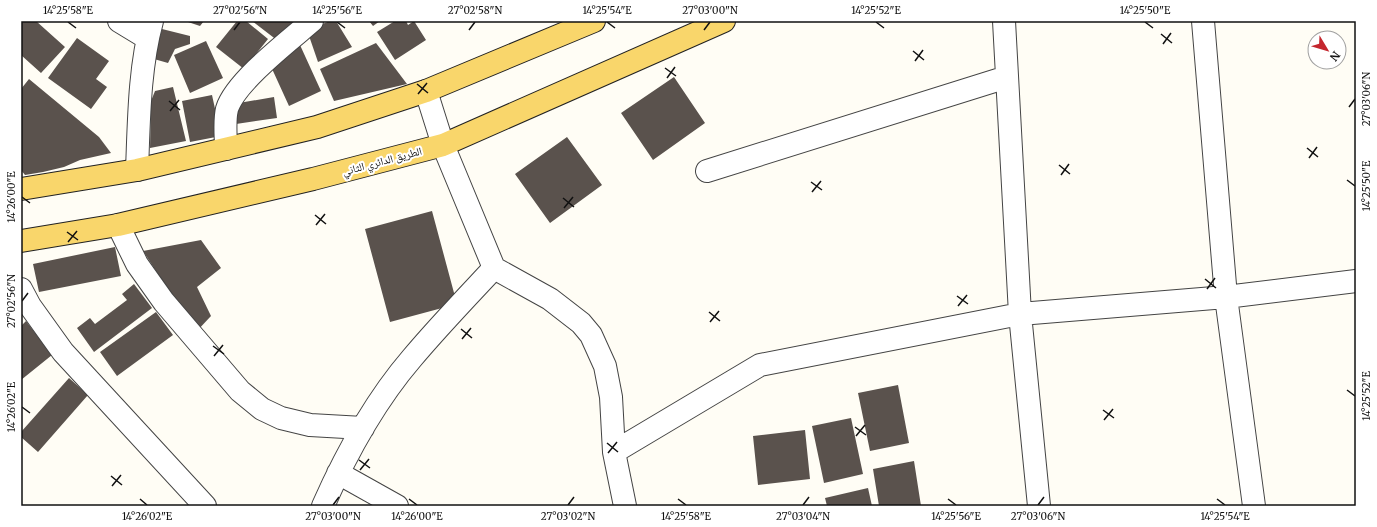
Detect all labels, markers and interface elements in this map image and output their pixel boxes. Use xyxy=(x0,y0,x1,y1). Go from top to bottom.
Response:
text: 14°25'58"E xyxy=(43,4,94,17)
text: 27°02'56"N xyxy=(213,4,267,17)
text: 14°25'56"E xyxy=(312,4,362,17)
text: 27°02'58"N xyxy=(448,4,502,17)
text: 14°25'54"E xyxy=(582,4,632,17)
text: 27°03'00"N xyxy=(682,4,738,17)
text: 14°25'52"E xyxy=(851,4,901,17)
text: 14°25'50"E xyxy=(1120,4,1171,17)
north arrow xyxy=(1307,30,1347,70)
text: N xyxy=(1327,48,1343,64)
text: 27°03'06"N xyxy=(1360,72,1373,126)
street label: الطريق الدائري الثاني xyxy=(341,144,424,180)
text: 14°25'50"E xyxy=(1360,160,1373,211)
text: 14°26'00"E xyxy=(5,171,18,223)
text: 27°02'56"N xyxy=(5,274,18,328)
text: 14°25'52"E xyxy=(1360,371,1373,421)
text: 14°26'02"E xyxy=(5,381,18,432)
text: 14°26'02"E xyxy=(122,510,173,523)
text: 27°03'00"N xyxy=(305,510,361,523)
text: 14°26'00"E xyxy=(391,510,443,523)
text: 27°03'02"N xyxy=(541,510,595,523)
text: 14°25'58"E xyxy=(661,510,712,523)
text: 27°03'04"N xyxy=(776,510,830,523)
text: 14°25'56"E xyxy=(931,510,981,523)
text: 27°03'06"N xyxy=(1011,510,1065,523)
text: 14°25'54"E xyxy=(1200,510,1250,523)

